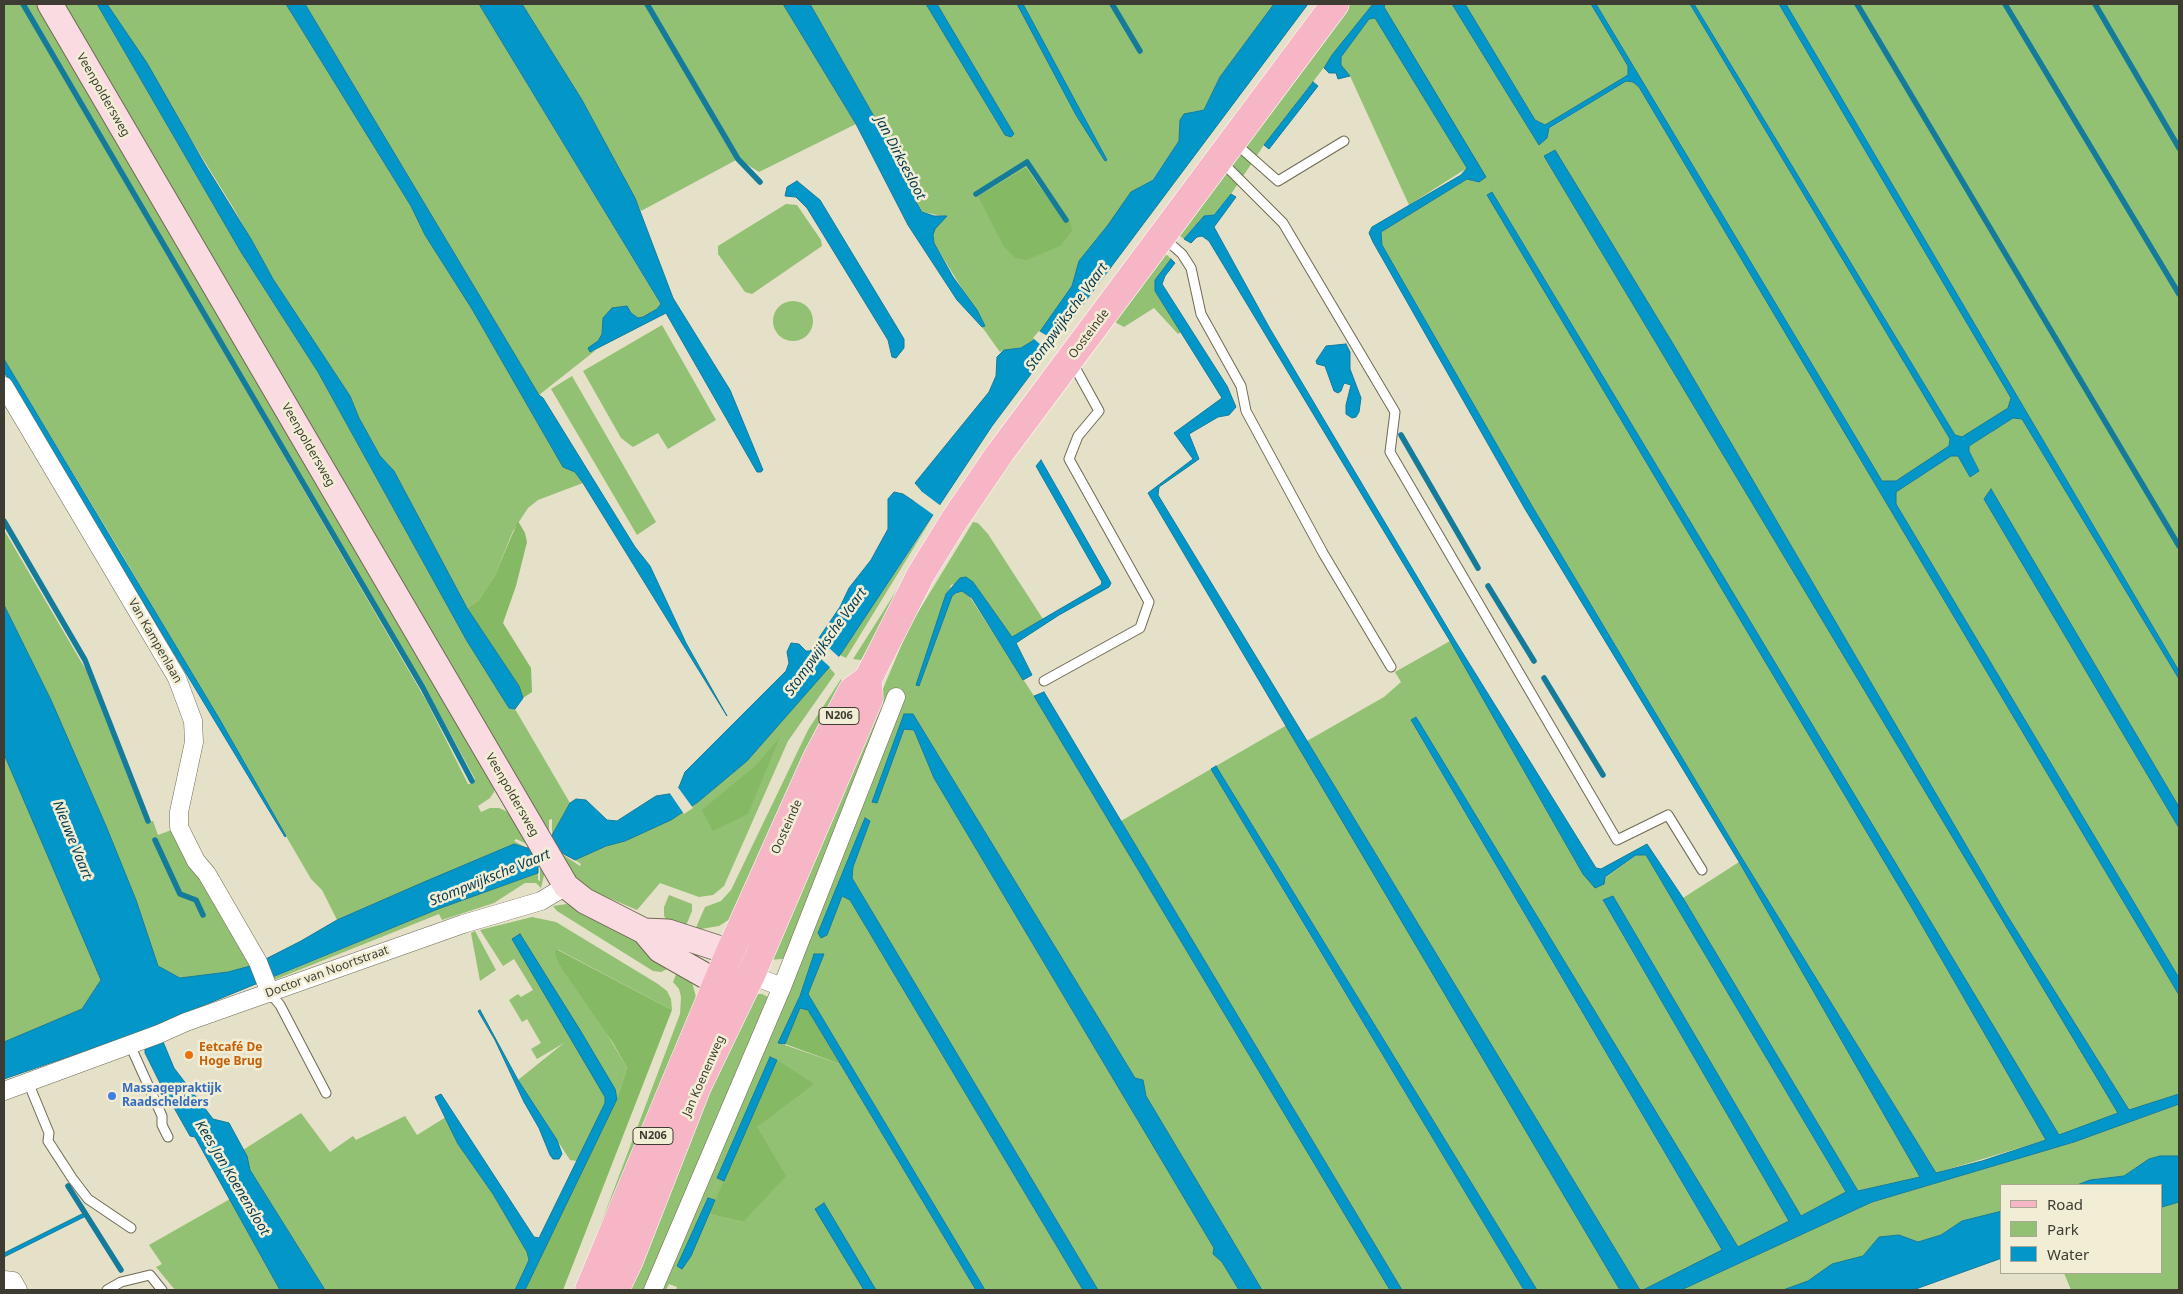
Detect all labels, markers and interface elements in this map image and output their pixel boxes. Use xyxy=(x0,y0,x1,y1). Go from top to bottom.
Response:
street label: Veenpoldersweg xyxy=(73,51,133,139)
water label: Jan Dirksesloot xyxy=(871,113,929,203)
water label: Stompwijksche Vaart xyxy=(1022,260,1112,374)
street label: Oosteinde xyxy=(1066,306,1112,362)
street label: Veenpoldersweg xyxy=(278,401,338,489)
water label: Stompwijksche Vaart xyxy=(781,585,871,699)
street label: Van Kampenlaan xyxy=(125,596,185,686)
road number: N206 xyxy=(819,708,859,724)
street label: Veenpoldersweg xyxy=(482,751,542,839)
water label: Nieuwe Vaart xyxy=(49,798,95,882)
street label: Oosteinde xyxy=(769,798,805,856)
water label: Stompwijksche Vaart xyxy=(427,846,553,910)
street label: Doctor van Noortstraat xyxy=(263,943,391,1001)
street label: Jan Koenenweg xyxy=(680,1033,728,1119)
place label: Eetcafé De Hoge Brug xyxy=(199,1041,262,1069)
marker: Eetcafé De Hoge Brug xyxy=(183,1049,195,1061)
place label: Massagepraktijk Raadschelders xyxy=(122,1082,222,1110)
marker: Massagepraktijk Raadschelders xyxy=(106,1090,118,1102)
water label: Kees Jan Koenensloot xyxy=(191,1118,273,1238)
road number: N206 xyxy=(633,1128,673,1144)
legend xyxy=(2000,1184,2163,1274)
text: Road xyxy=(2047,1194,2083,1214)
text: Park xyxy=(2047,1219,2079,1239)
text: Water xyxy=(2047,1244,2089,1264)

